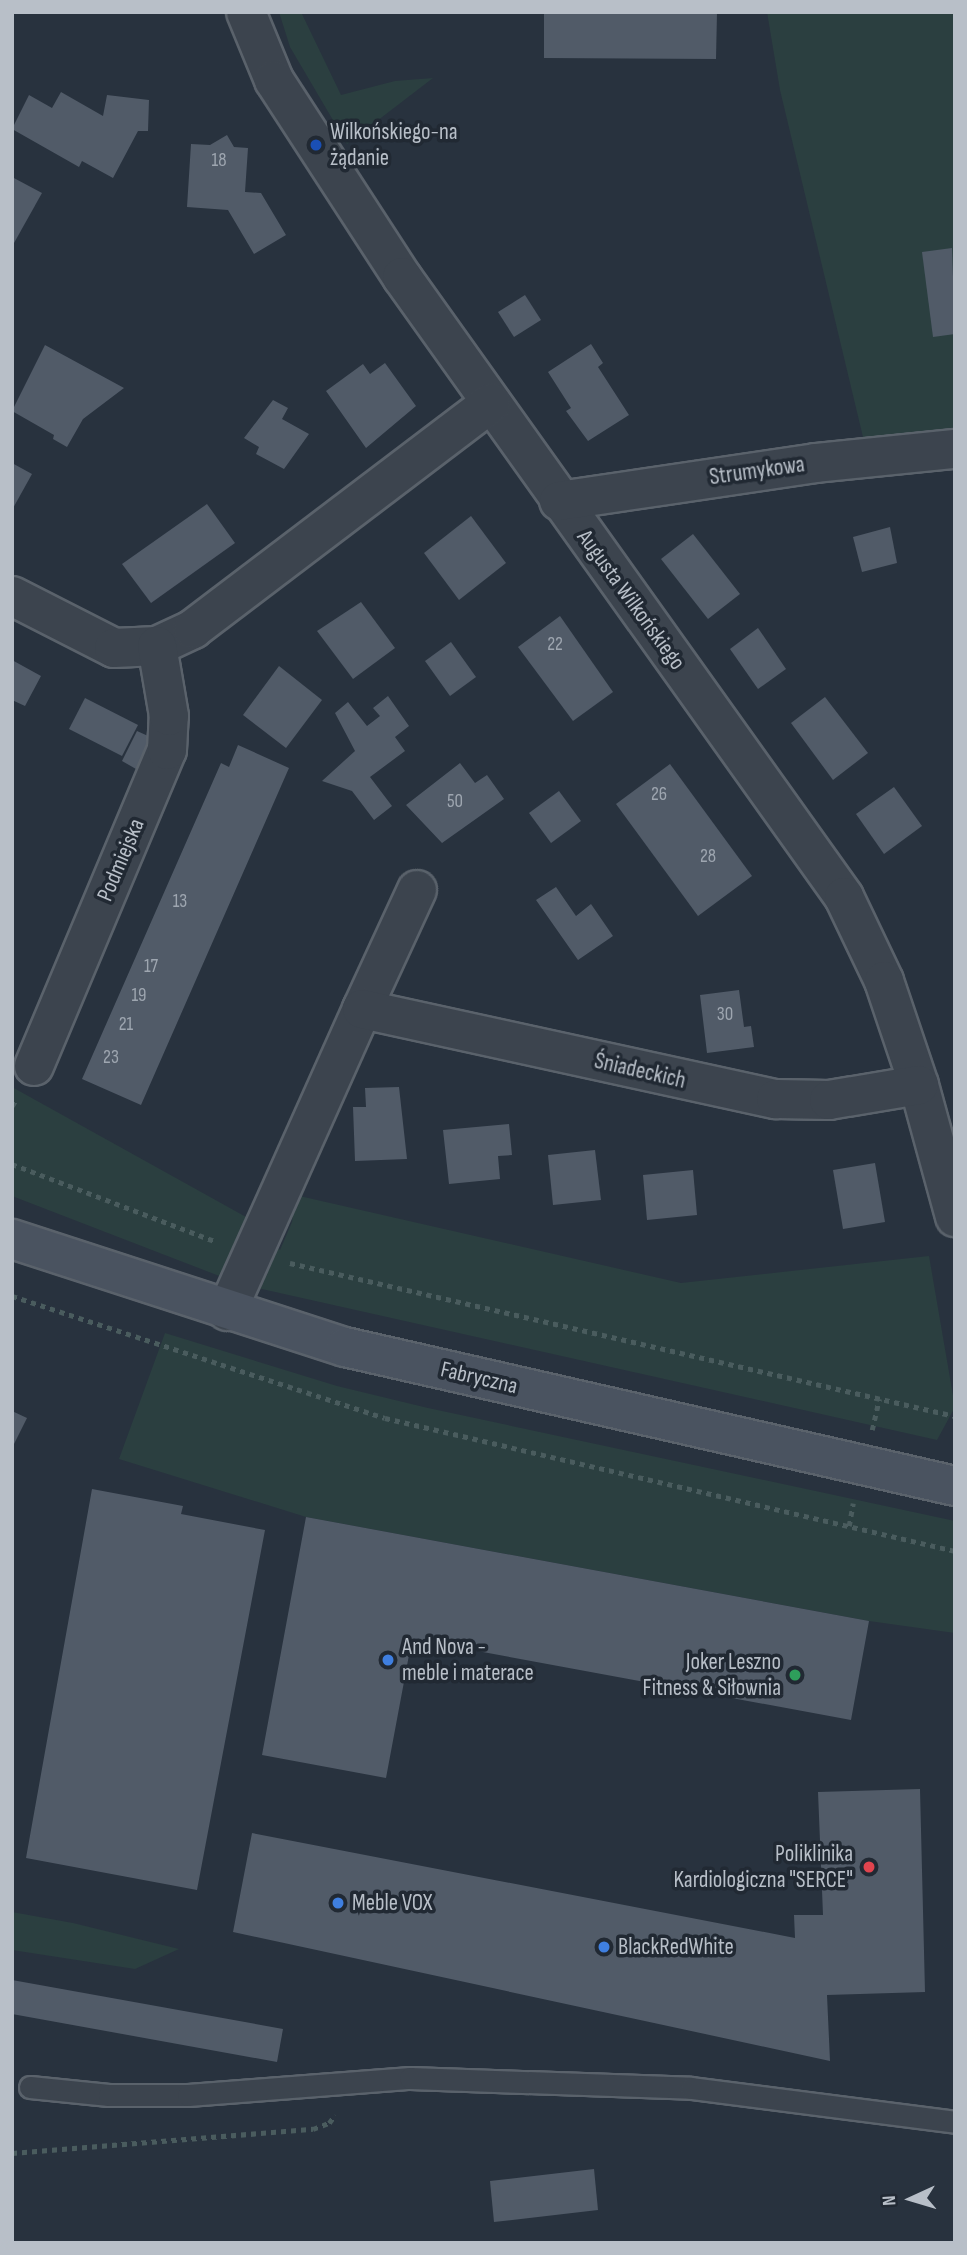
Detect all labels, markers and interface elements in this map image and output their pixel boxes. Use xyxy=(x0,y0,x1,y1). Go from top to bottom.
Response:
place label: Wilkońskiego-na żądanie xyxy=(330,118,458,172)
marker: Wilkońskiego-na żądanie xyxy=(308,137,324,153)
house number: 18 xyxy=(212,150,226,172)
street label: Strumykowa xyxy=(708,451,806,491)
street label: Augusta Wilkońskiego xyxy=(571,525,691,675)
house number: 22 xyxy=(547,634,563,656)
house number: 26 xyxy=(651,784,667,806)
house number: 50 xyxy=(447,791,463,813)
street label: Podmiejska xyxy=(91,814,151,906)
house number: 28 xyxy=(700,846,716,868)
house number: 13 xyxy=(173,891,187,913)
house number: 17 xyxy=(144,956,158,978)
house number: 19 xyxy=(131,985,147,1007)
house number: 30 xyxy=(717,1004,733,1026)
house number: 21 xyxy=(119,1014,133,1036)
house number: 23 xyxy=(103,1047,119,1069)
street label: Śniadeckich xyxy=(592,1047,688,1095)
street label: Fabryczna xyxy=(438,1356,520,1400)
place label: And Nova - meble i materace xyxy=(402,1633,534,1687)
place label: Joker Leszno Fitness & Siłownia xyxy=(643,1648,781,1702)
marker: And Nova - meble i materace xyxy=(380,1652,396,1668)
marker: Joker Leszno Fitness & Siłownia xyxy=(787,1667,803,1683)
place label: Poliklinika Kardiologiczna "SERCE" xyxy=(674,1840,853,1894)
marker: Poliklinika Kardiologiczna "SERCE" xyxy=(859,1857,879,1877)
place label: Meble VOX xyxy=(352,1889,433,1917)
marker: Meble VOX xyxy=(330,1895,346,1911)
place label: BlackRedWhite xyxy=(618,1933,734,1961)
marker: BlackRedWhite xyxy=(596,1939,612,1955)
north arrow xyxy=(876,2164,946,2234)
text: N xyxy=(878,2195,901,2206)

